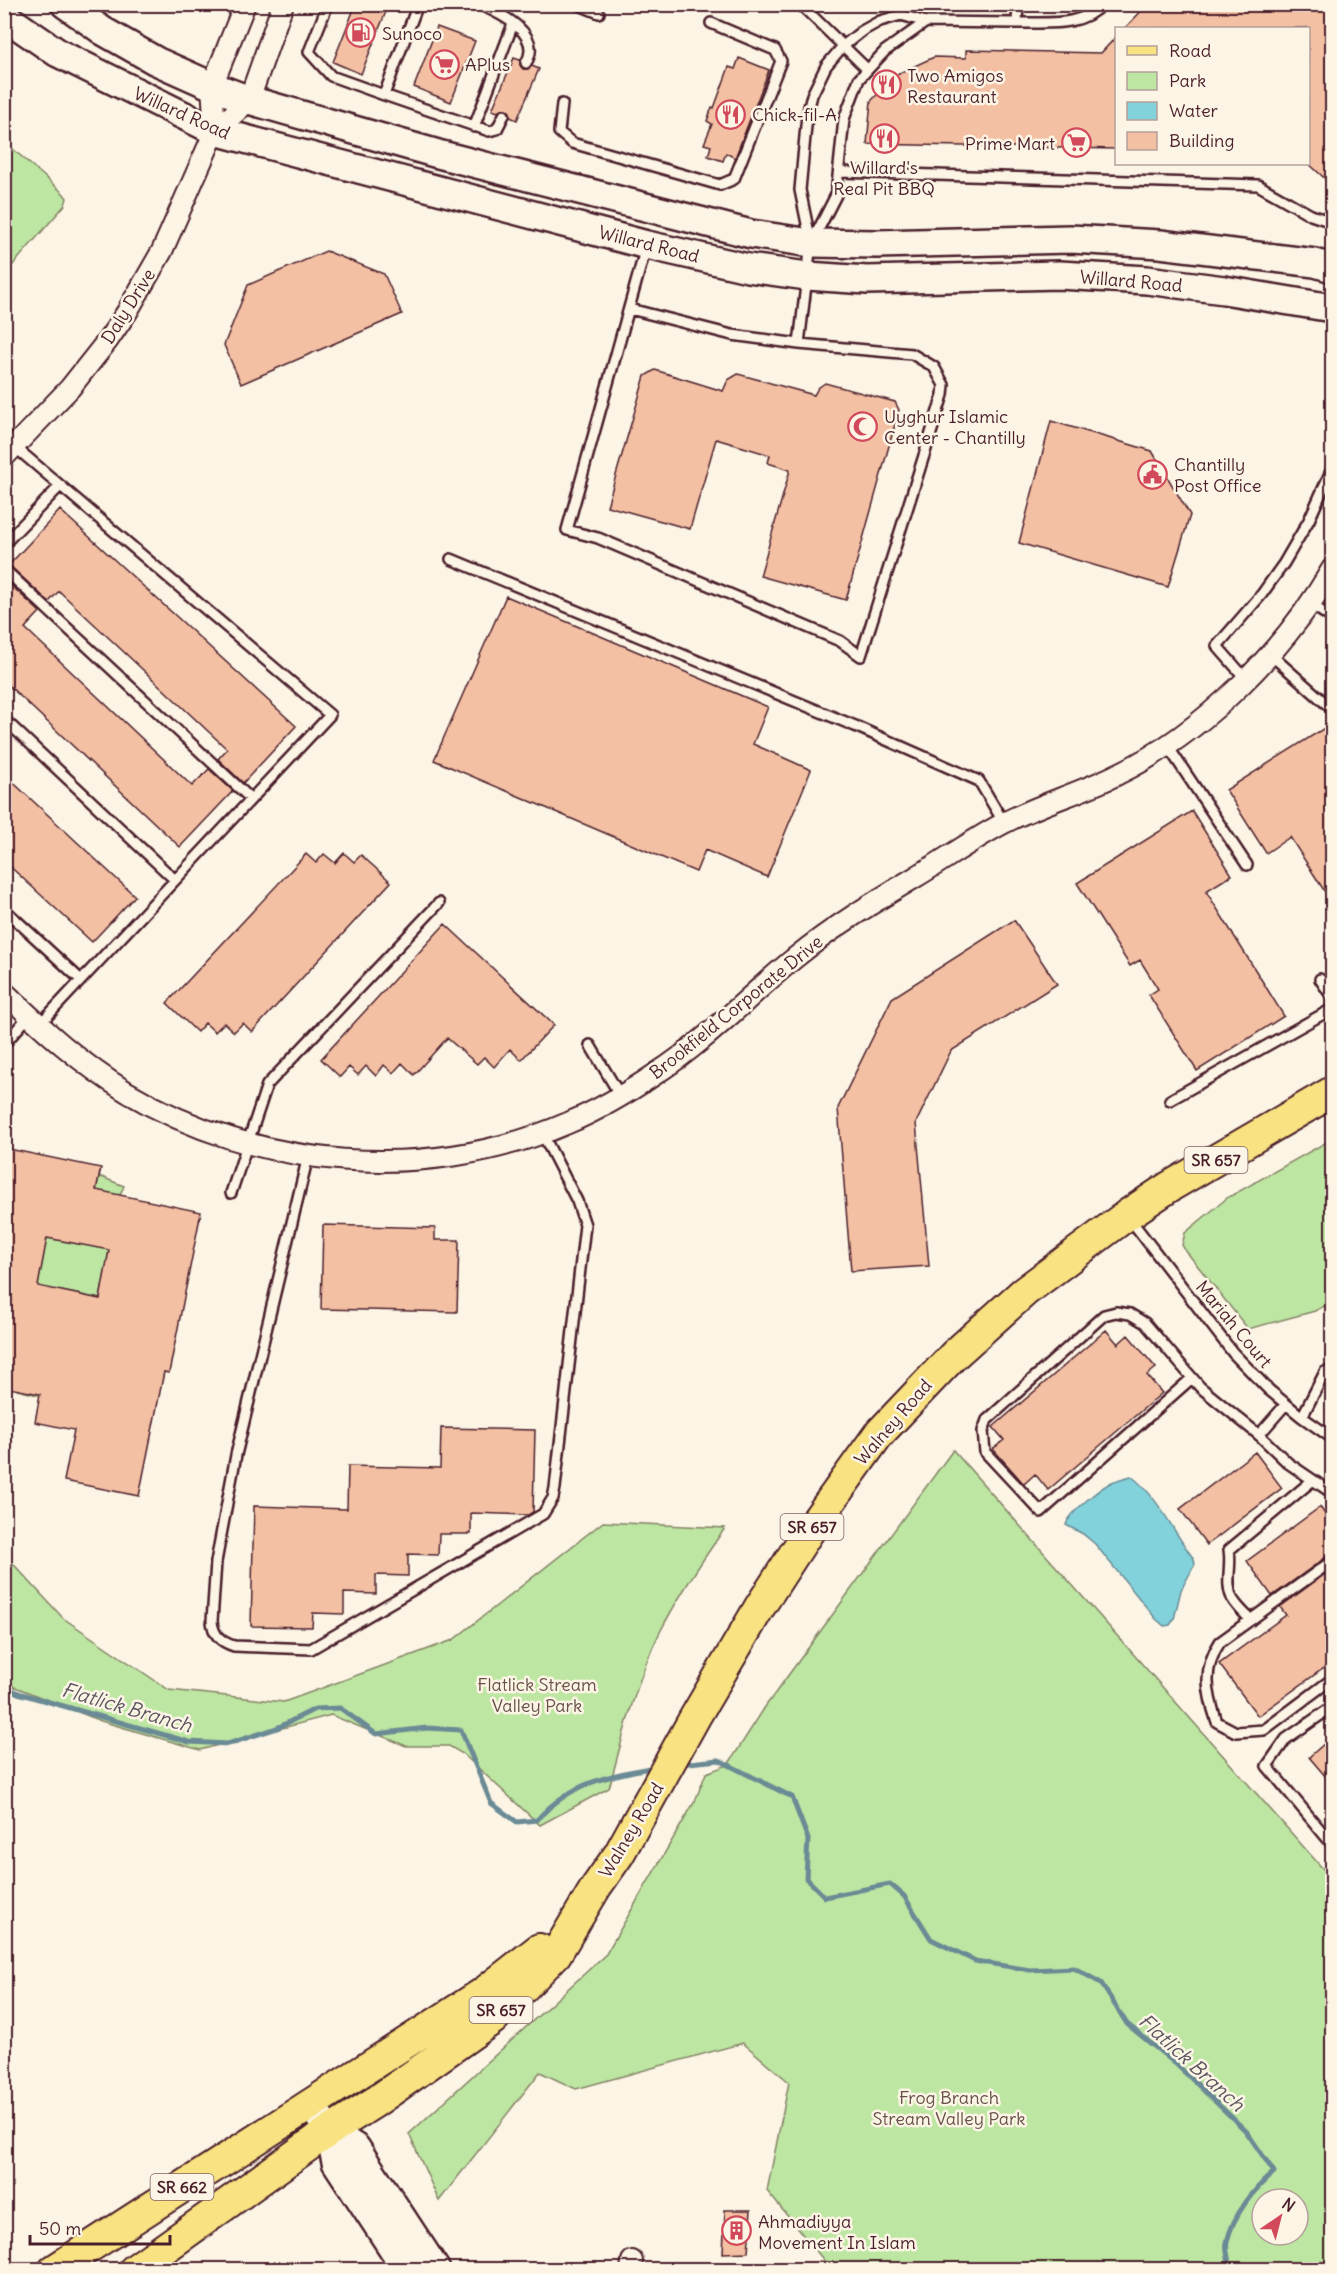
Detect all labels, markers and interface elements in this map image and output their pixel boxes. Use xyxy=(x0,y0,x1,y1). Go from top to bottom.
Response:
fuel station icon: Sunoco xyxy=(345,17,377,49)
place label: Sunoco xyxy=(382,22,442,45)
legend xyxy=(1115,27,1310,165)
text: Road xyxy=(1169,39,1212,62)
supermarket icon: APlus xyxy=(428,48,460,80)
place label: APlus xyxy=(465,53,510,76)
place label: Two Amigos Restaurant xyxy=(907,64,1004,108)
restaurant icon: Two Amigos Restaurant xyxy=(870,69,902,101)
text: Park xyxy=(1169,69,1206,92)
street label: Willard Road xyxy=(130,82,234,145)
restaurant icon: Chick-fil-A xyxy=(715,98,747,130)
text: Water xyxy=(1169,99,1219,122)
place label: Chick-fil-A xyxy=(752,103,837,126)
restaurant icon: Willard's Real Pit BBQ xyxy=(868,122,900,154)
supermarket icon: Prime Mart xyxy=(1060,127,1092,159)
text: Building xyxy=(1169,129,1234,152)
place label: Prime Mart xyxy=(965,132,1055,155)
place label: Willard's Real Pit BBQ xyxy=(833,156,935,200)
street label: Willard Road xyxy=(596,220,702,268)
street label: Daly Drive xyxy=(96,264,160,348)
street label: Willard Road xyxy=(1079,265,1184,297)
place label: Uyghur Islamic Center - Chantilly xyxy=(884,405,1026,449)
mosque icon: Uyghur Islamic Center - Chantilly xyxy=(847,410,879,442)
place label: Chantilly Post Office xyxy=(1174,453,1261,497)
public building icon: Chantilly Post Office xyxy=(1137,458,1169,490)
street label: Brookfield Corporate Drive xyxy=(645,930,827,1084)
road number: SR 657 xyxy=(1184,1147,1248,1173)
street label: Mariah Court xyxy=(1191,1276,1277,1372)
street label: Walney Road xyxy=(849,1374,937,1470)
road number: SR 657 xyxy=(780,1514,844,1540)
park label: Flatlick Stream Valley Park xyxy=(477,1673,597,1717)
water label: Flatlick Branch xyxy=(59,1677,195,1738)
street label: Walney Road xyxy=(594,1778,669,1882)
road number: SR 657 xyxy=(470,1997,532,2023)
water label: Flatlick Branch xyxy=(1134,2008,1250,2116)
park label: Frog Branch Stream Valley Park xyxy=(873,2086,1025,2130)
road number: SR 662 xyxy=(150,2174,213,2200)
north arrow xyxy=(1250,2187,1310,2247)
text: N xyxy=(1278,2193,1299,2216)
scale bar xyxy=(30,2208,170,2246)
place label: Ahmadiyya Movement In Islam xyxy=(758,2210,916,2254)
building icon: Ahmadiyya Movement In Islam xyxy=(721,2215,753,2247)
text: 50 m xyxy=(39,2217,81,2240)

